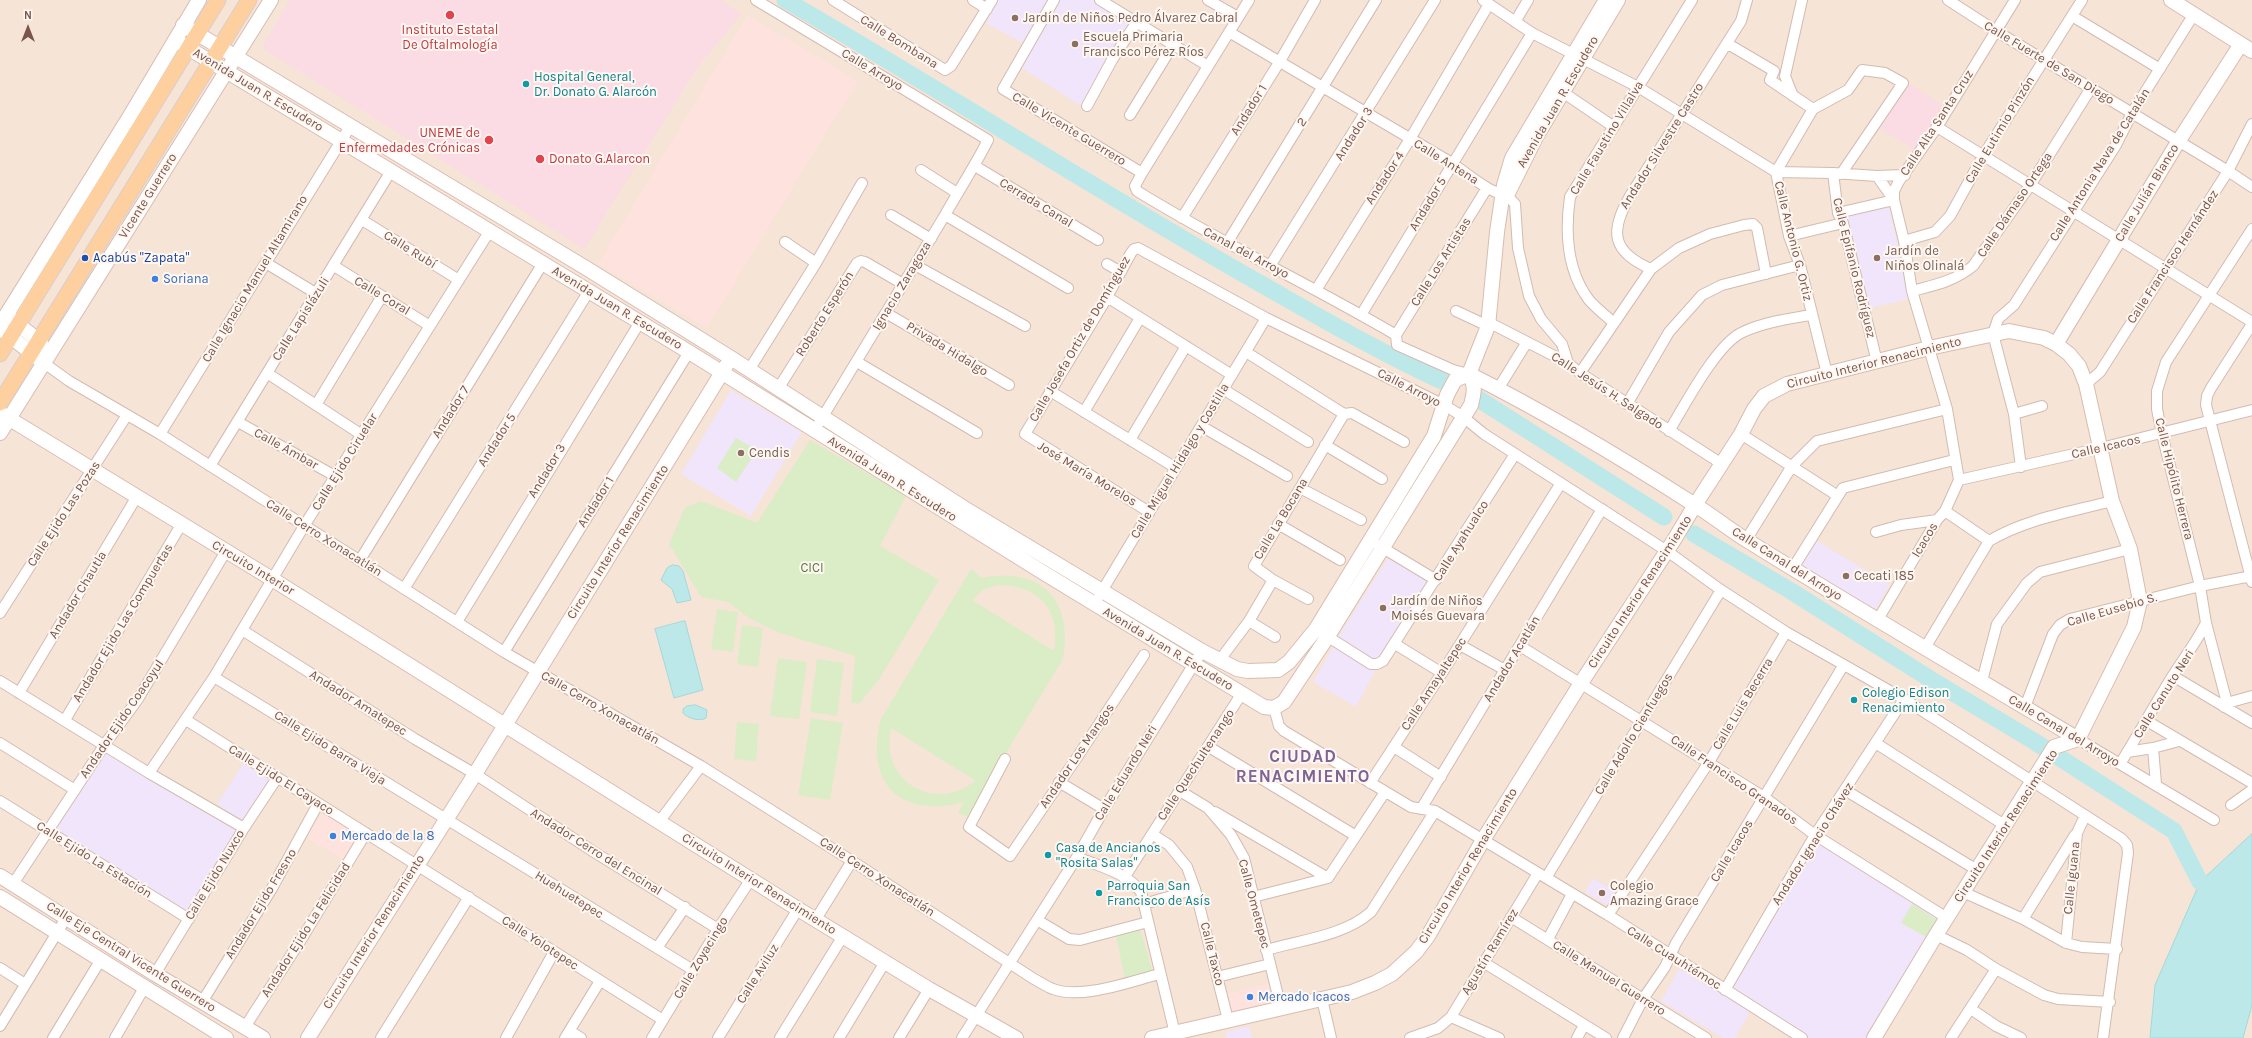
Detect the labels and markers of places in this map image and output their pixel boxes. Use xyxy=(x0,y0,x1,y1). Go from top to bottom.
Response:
marker: Instituto Estatal De Oftalmología xyxy=(444,9,456,21)
place label: Jardín de Niños Pedro Álvarez Cabral xyxy=(1023,10,1238,26)
marker: Jardín de Niños Pedro Álvarez Cabral xyxy=(1010,13,1020,23)
place label: Instituto Estatal De Oftalmología xyxy=(402,22,498,53)
place label: Escuela Primaria Francisco Pérez Ríos xyxy=(1083,29,1204,60)
marker: Escuela Primaria Francisco Pérez Ríos xyxy=(1070,39,1080,49)
place label: Hospital General, Dr. Donato G. Alarcón xyxy=(534,69,657,100)
marker: Hospital General, Dr. Donato G. Alarcón xyxy=(521,79,531,89)
place label: UNEME de Enfermedades Crónicas xyxy=(339,125,480,156)
marker: UNEME de Enfermedades Crónicas xyxy=(483,134,495,146)
place label: Donato G.Alarcon xyxy=(549,151,650,167)
marker: Donato G.Alarcon xyxy=(534,153,546,165)
place label: Jardín de Niños Olinalá xyxy=(1885,243,1964,274)
place label: Acabús "Zapata" xyxy=(93,250,189,266)
marker: Acabús "Zapata" xyxy=(80,253,90,263)
marker: Jardín de Niños Olinalá xyxy=(1872,253,1882,263)
place label: Soriana xyxy=(163,271,209,287)
marker: Soriana xyxy=(150,274,160,284)
place label: Cendis xyxy=(749,445,790,461)
marker: Cendis xyxy=(736,448,746,458)
place label: Cecati 185 xyxy=(1854,568,1914,584)
marker: Cecati 185 xyxy=(1841,571,1851,581)
place label: Jardín de Niños Moisés Guevara xyxy=(1391,593,1485,624)
marker: Jardín de Niños Moisés Guevara xyxy=(1378,603,1388,613)
place label: Colegio Edison Renacimiento xyxy=(1862,685,1949,716)
marker: Colegio Edison Renacimiento xyxy=(1849,695,1859,705)
place label: Mercado de la 8 xyxy=(341,828,434,844)
marker: Mercado de la 8 xyxy=(328,831,338,841)
place label: Casa de Ancianos "Rosita Salas" xyxy=(1056,840,1161,871)
marker: Casa de Ancianos "Rosita Salas" xyxy=(1043,850,1053,860)
place label: Parroquia San Francisco de Asís xyxy=(1107,878,1210,909)
place label: Colegio Amazing Grace xyxy=(1610,878,1699,909)
marker: Parroquia San Francisco de Asís xyxy=(1094,888,1104,898)
marker: Colegio Amazing Grace xyxy=(1597,888,1607,898)
place label: Mercado Icacos xyxy=(1258,989,1350,1005)
marker: Mercado Icacos xyxy=(1245,992,1255,1002)

